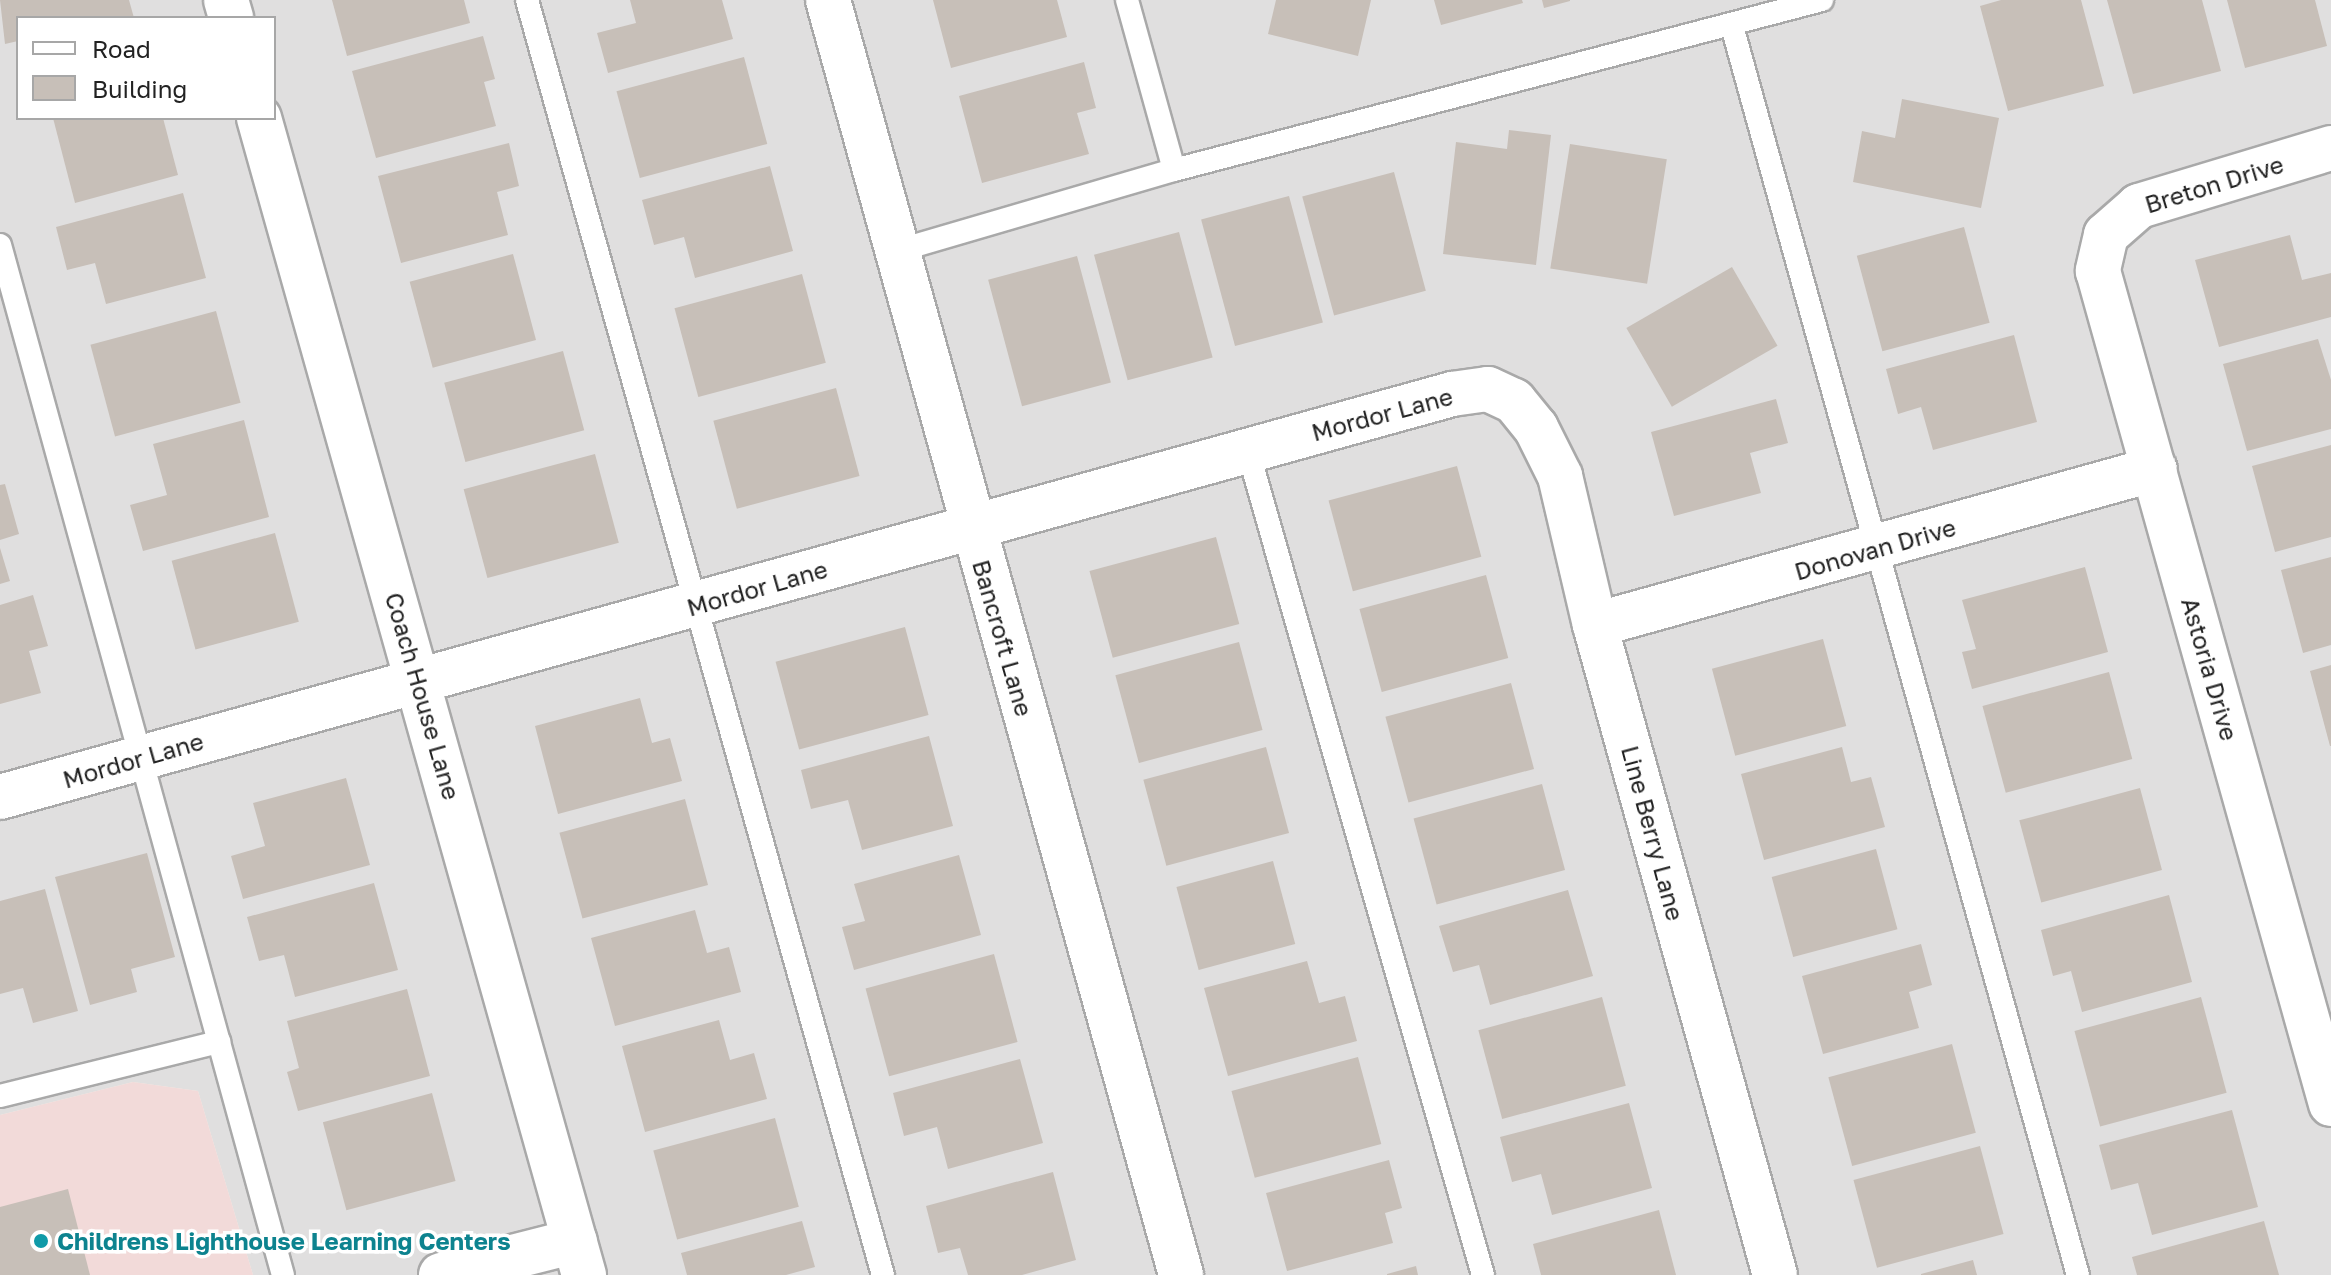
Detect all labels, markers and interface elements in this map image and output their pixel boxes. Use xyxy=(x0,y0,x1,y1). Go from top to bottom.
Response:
legend xyxy=(16,16,276,120)
text: Road xyxy=(92,34,151,63)
text: Building xyxy=(92,74,187,103)
street label: Breton Drive xyxy=(2141,149,2287,219)
street label: Mordor Lane xyxy=(1308,381,1456,447)
street label: Donovan Drive xyxy=(1791,512,1959,586)
street label: Mordor Lane xyxy=(683,554,831,622)
street label: Bancroft Lane xyxy=(967,556,1039,720)
street label: Coach House Lane xyxy=(380,589,466,803)
street label: Astoria Drive xyxy=(2176,594,2244,744)
street label: Mordor Lane xyxy=(59,726,207,794)
street label: Line Berry Lane xyxy=(1616,742,1690,924)
place label: Childrens Lighthouse Learning Centers xyxy=(57,1227,511,1255)
marker: Childrens Lighthouse Learning Centers xyxy=(32,1232,50,1250)

